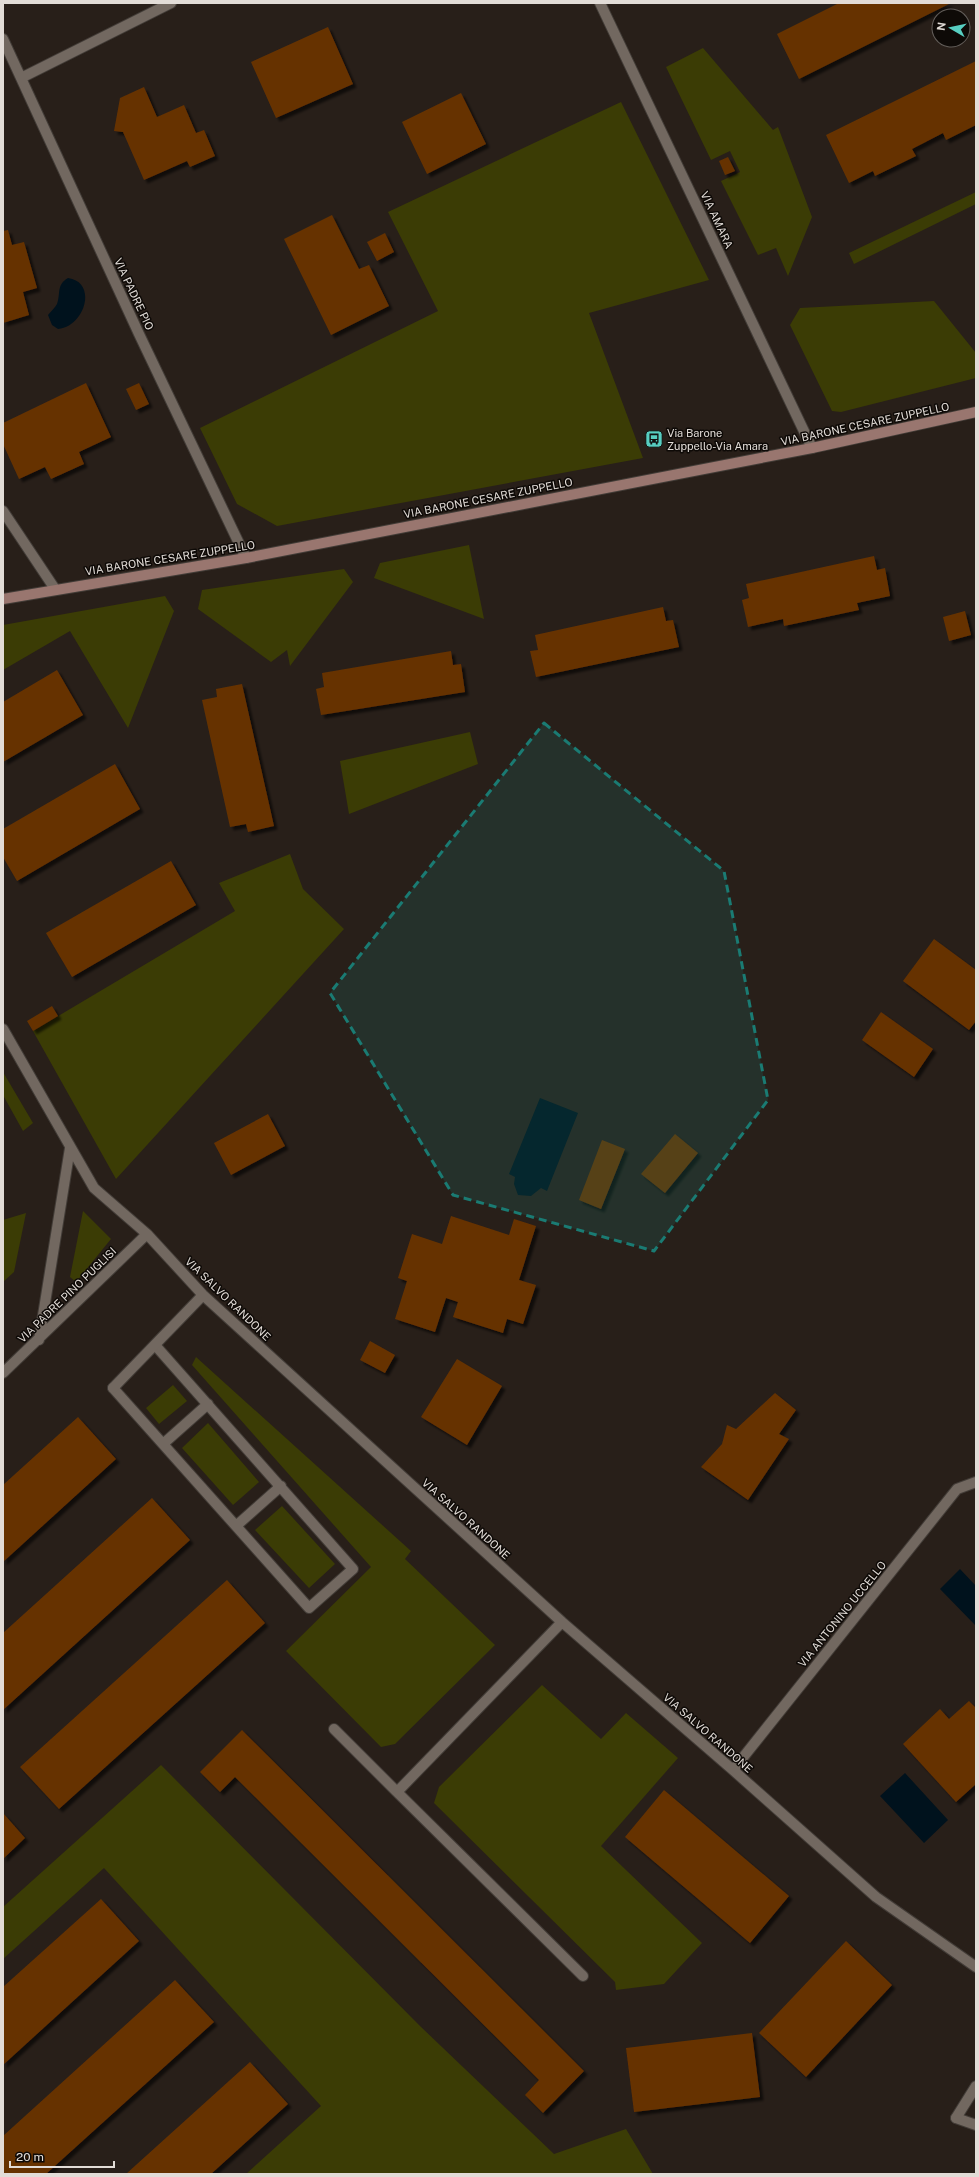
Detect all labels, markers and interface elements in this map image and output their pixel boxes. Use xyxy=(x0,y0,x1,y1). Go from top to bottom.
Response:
north arrow xyxy=(931,8,971,48)
text: N xyxy=(935,21,948,32)
street label: VIA AMARA xyxy=(699,190,736,251)
street label: VIA PADRE PIO xyxy=(112,256,156,332)
street label: VIA BARONE CESARE ZUPPELLO xyxy=(780,400,950,448)
place label: Via Barone Zuppello-Via Amara xyxy=(667,427,768,452)
bus stop icon: Via Barone Zuppello-Via Amara xyxy=(644,429,664,449)
street label: VIA BARONE CESARE ZUPPELLO xyxy=(403,476,573,520)
street label: VIA BARONE CESARE ZUPPELLO xyxy=(84,539,256,577)
street label: VIA PADRE PINO PUGLISI xyxy=(16,1245,118,1345)
street label: VIA SALVO RANDONE xyxy=(183,1255,273,1343)
street label: VIA SALVO RANDONE xyxy=(420,1476,513,1562)
street label: VIA ANTONINO UCCELLO xyxy=(796,1559,888,1669)
street label: VIA SALVO RANDONE xyxy=(661,1691,755,1775)
scale bar xyxy=(10,2143,114,2169)
text: 20 m xyxy=(16,2150,44,2164)

